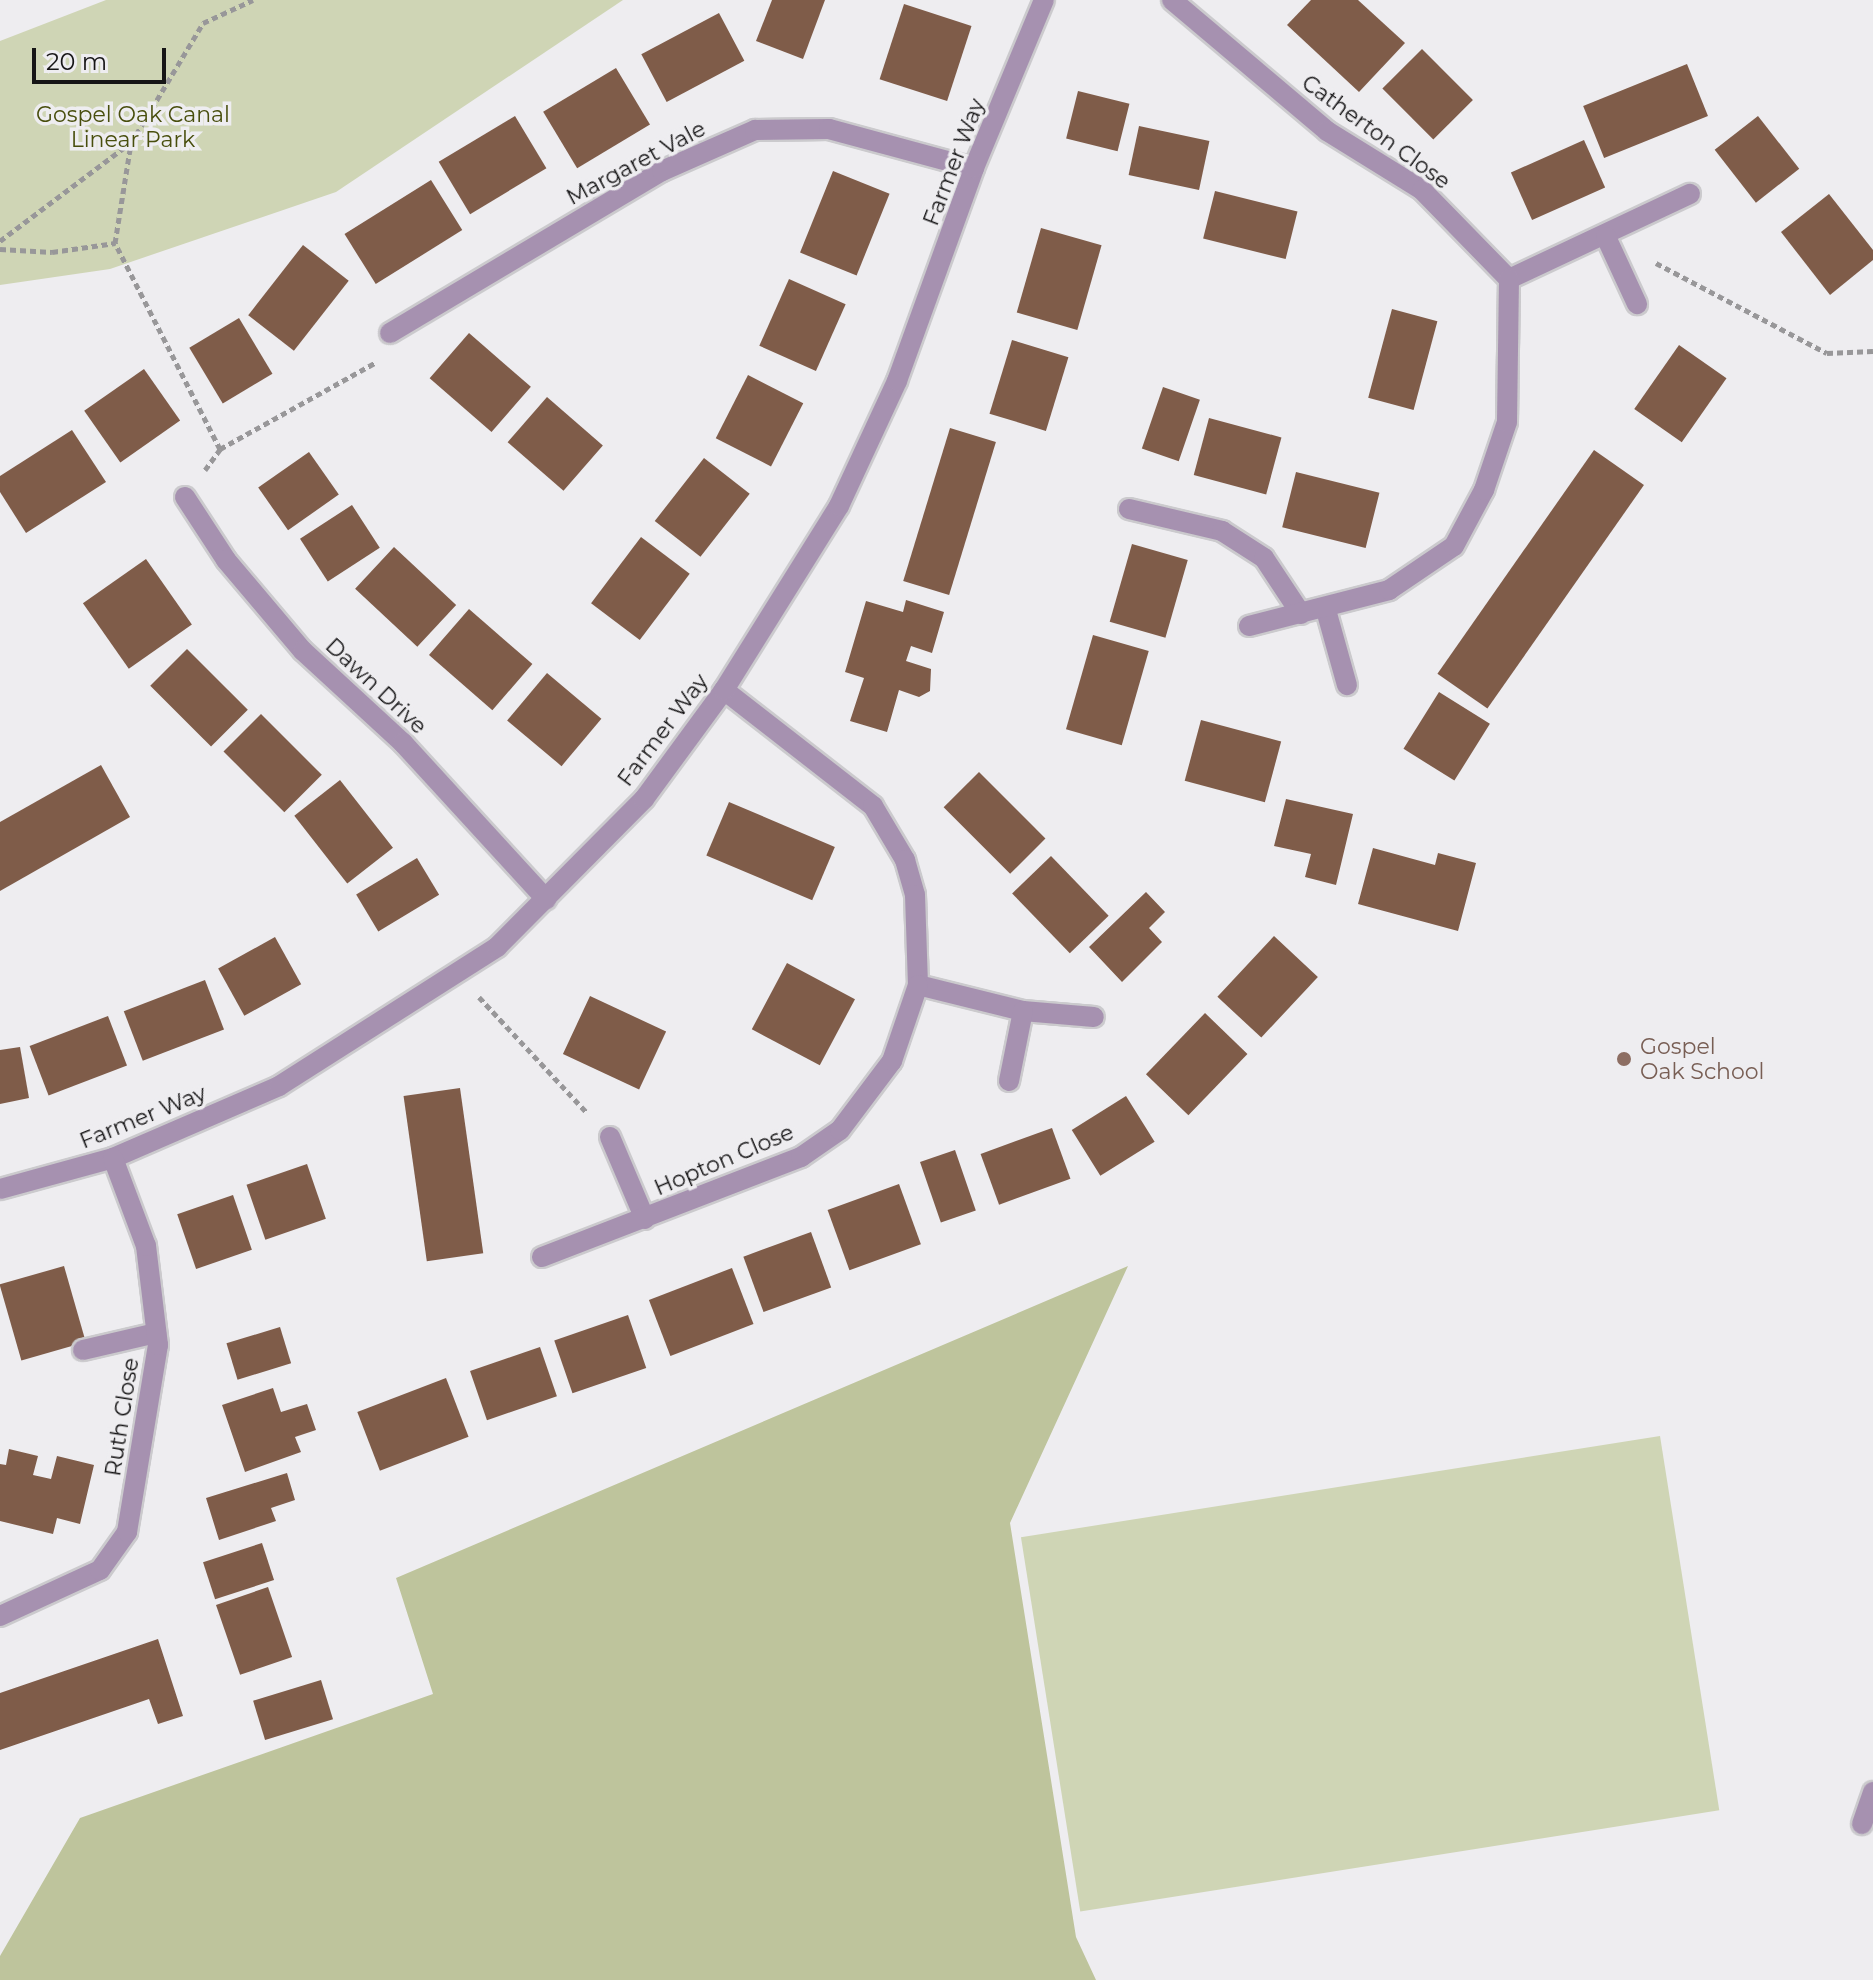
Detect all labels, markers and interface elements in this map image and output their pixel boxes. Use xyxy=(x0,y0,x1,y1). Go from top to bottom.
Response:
scale bar xyxy=(36,32,170,82)
text: 20 m xyxy=(46,47,107,76)
street label: Catherton Close xyxy=(1297,69,1455,195)
street label: Farmer Way xyxy=(918,95,990,229)
park label: Gospel Oak Canal Linear Park xyxy=(36,101,230,152)
street label: Margaret Vale xyxy=(562,115,710,211)
street label: Dawn Drive xyxy=(320,633,432,739)
street label: Farmer Way xyxy=(612,669,714,791)
place label: Gospel Oak School xyxy=(1640,1033,1764,1084)
marker: Gospel Oak School xyxy=(1615,1050,1633,1068)
street label: Farmer Way xyxy=(76,1080,210,1154)
street label: Hopton Close xyxy=(650,1119,798,1201)
street label: Ruth Close xyxy=(100,1356,144,1478)

